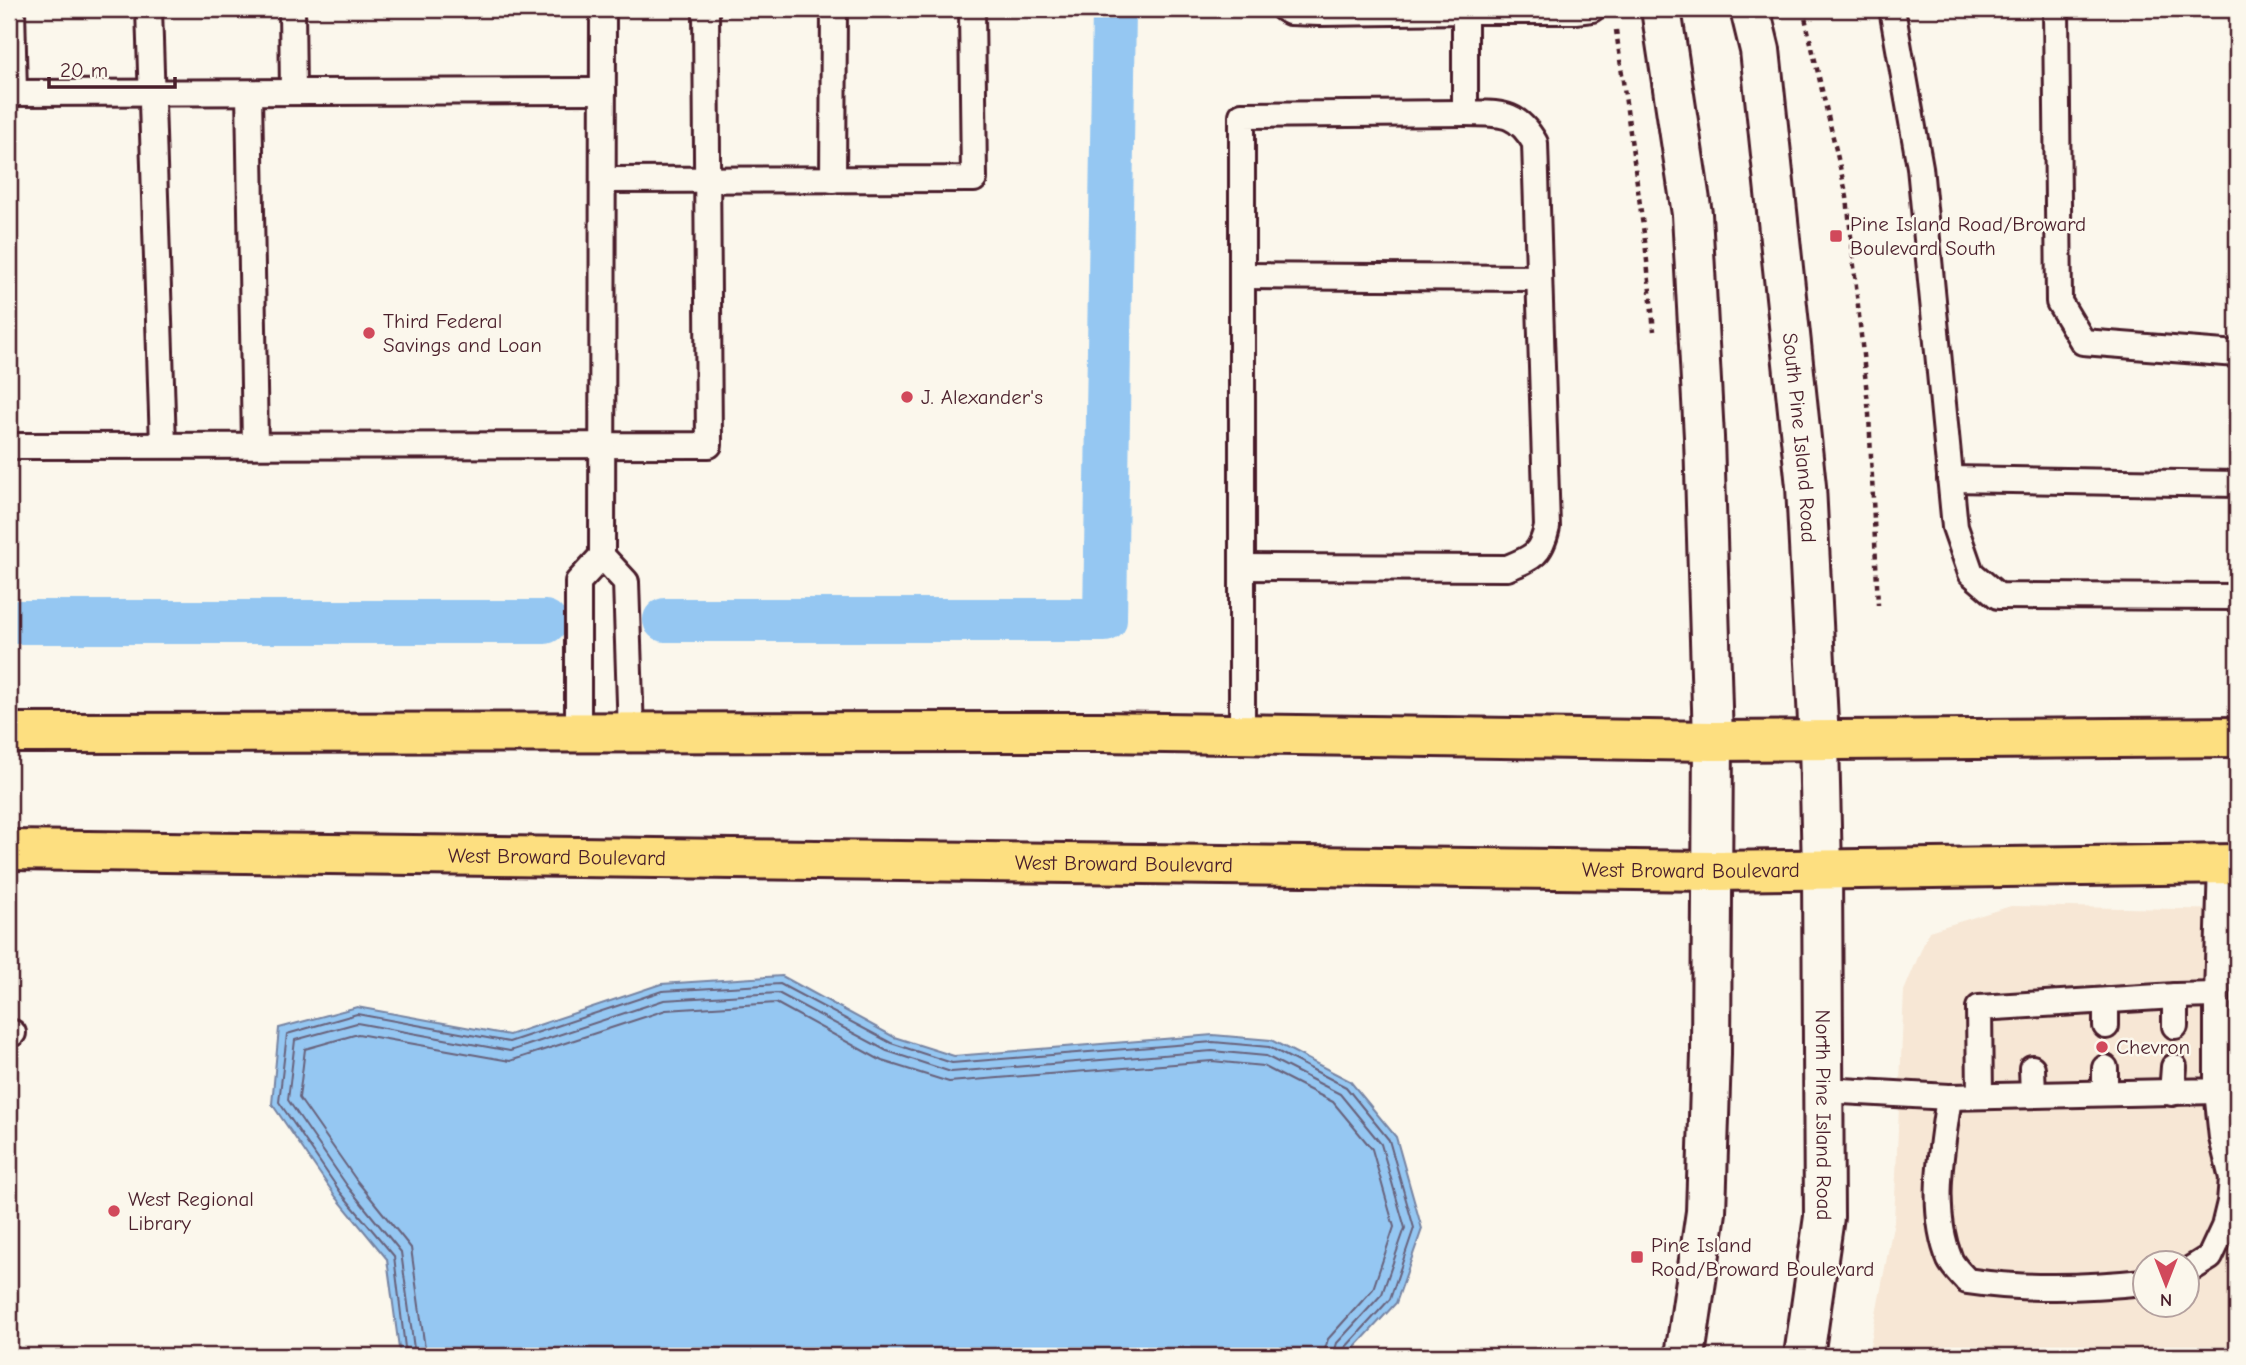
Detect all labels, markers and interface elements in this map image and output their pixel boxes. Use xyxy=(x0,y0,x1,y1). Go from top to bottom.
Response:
scale bar xyxy=(49,46,175,90)
text: 20 m xyxy=(60,58,108,82)
place label: Pine Island Road/Broward Boulevard South xyxy=(1850,212,2086,260)
marker: Pine Island Road/Broward Boulevard South xyxy=(1828,228,1844,244)
place label: Third Federal Savings and Loan xyxy=(383,309,542,357)
marker: Third Federal Savings and Loan xyxy=(361,325,377,341)
street label: South Pine Island Road xyxy=(1778,331,1821,543)
place label: J. Alexander's xyxy=(921,385,1043,409)
marker: J. Alexander's xyxy=(899,389,915,405)
street label: West Broward Boulevard xyxy=(448,843,666,870)
street label: West Broward Boulevard xyxy=(1015,850,1233,877)
street label: West Broward Boulevard xyxy=(1582,857,1800,883)
street label: North Pine Island Road xyxy=(1811,1010,1836,1221)
place label: Chevron xyxy=(2116,1035,2190,1059)
marker: Chevron xyxy=(2094,1039,2110,1055)
place label: West Regional Library xyxy=(128,1187,254,1235)
marker: West Regional Library xyxy=(106,1203,122,1219)
place label: Pine Island Road/Broward Boulevard xyxy=(1651,1233,1874,1281)
marker: Pine Island Road/Broward Boulevard xyxy=(1629,1249,1645,1265)
north arrow xyxy=(2130,1250,2200,1320)
text: N xyxy=(2160,1289,2172,1311)

